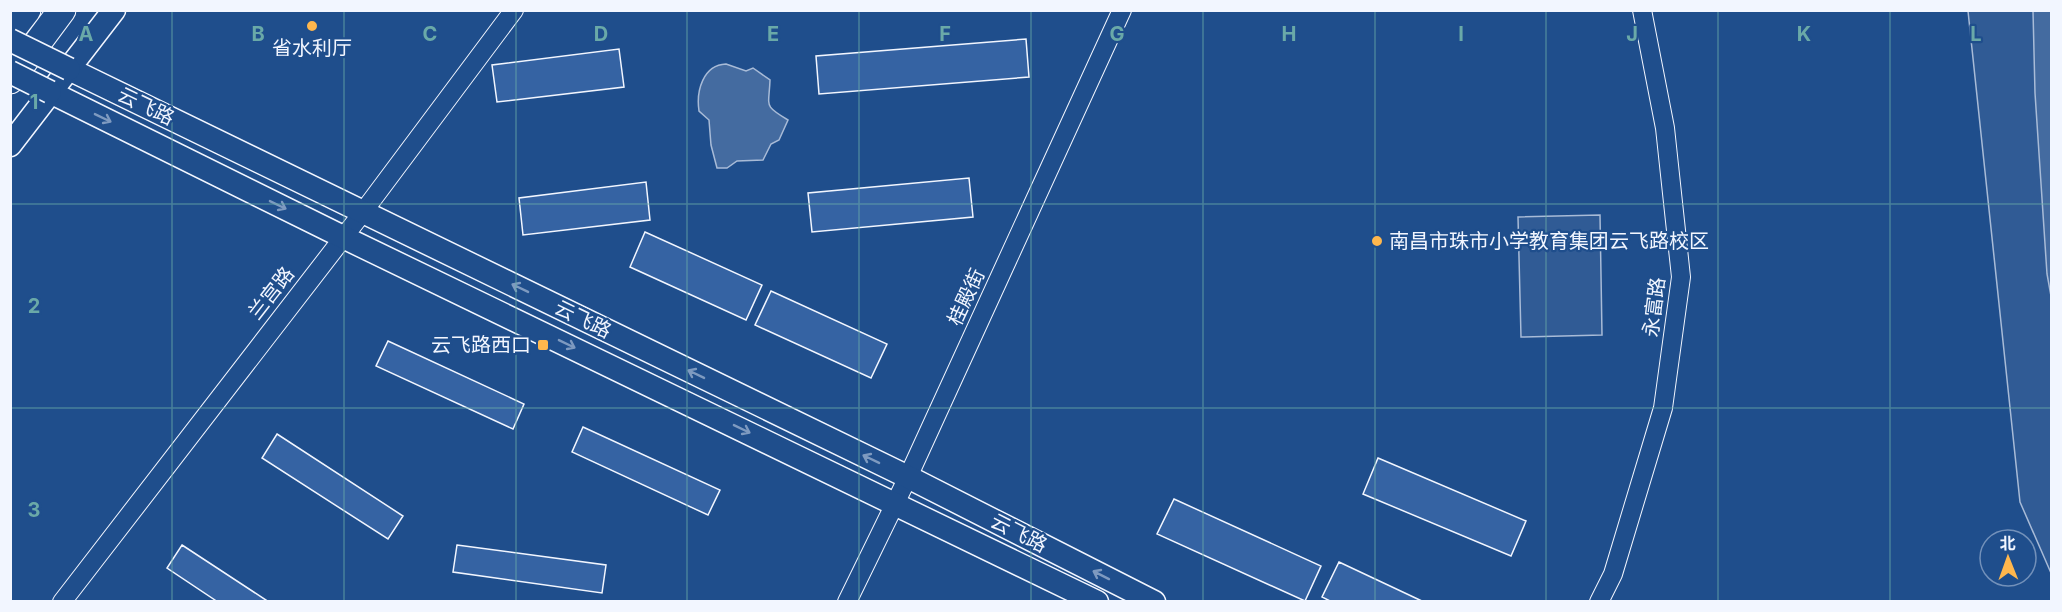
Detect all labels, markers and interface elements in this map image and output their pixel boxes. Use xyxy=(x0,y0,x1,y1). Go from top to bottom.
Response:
marker: 省水利厅 xyxy=(305,19,319,33)
text: A xyxy=(79,22,94,46)
text: B xyxy=(251,22,265,46)
text: C xyxy=(423,22,437,46)
text: D xyxy=(594,22,608,46)
text: E xyxy=(767,22,779,46)
text: F xyxy=(939,22,951,46)
text: G xyxy=(1109,22,1125,46)
text: H xyxy=(1282,22,1296,46)
text: I xyxy=(1458,22,1464,46)
text: J xyxy=(1626,22,1638,46)
text: K xyxy=(1797,22,1811,46)
text: L xyxy=(1970,22,1982,46)
place label: 省水利厅 xyxy=(272,36,352,60)
street label: 云飞路 xyxy=(114,82,178,130)
text: 1 xyxy=(30,90,38,114)
one-way arrow xyxy=(94,113,112,125)
one-way arrow xyxy=(268,199,286,211)
place label: 南昌市珠市小学教育集团云飞路校区 xyxy=(1389,229,1709,253)
marker: 南昌市珠市小学教育集团云飞路校区 xyxy=(1370,234,1384,248)
street label: 兰宫路 xyxy=(243,262,299,324)
street label: 桂殿街 xyxy=(942,265,990,329)
street label: 永富路 xyxy=(1638,276,1670,338)
one-way arrow xyxy=(512,282,530,294)
text: 2 xyxy=(28,294,40,318)
street label: 云飞路 xyxy=(551,295,615,343)
place label: 云飞路西口 xyxy=(431,333,531,357)
marker: 云飞路西口 xyxy=(536,338,550,352)
one-way arrow xyxy=(557,339,575,350)
one-way arrow xyxy=(687,367,705,379)
one-way arrow xyxy=(733,424,751,436)
one-way arrow xyxy=(862,453,880,465)
text: 3 xyxy=(28,498,40,522)
street label: 云飞路 xyxy=(987,509,1051,557)
north arrow xyxy=(1978,528,2038,588)
text: 北 xyxy=(2000,533,2016,553)
one-way arrow xyxy=(1093,569,1111,580)

